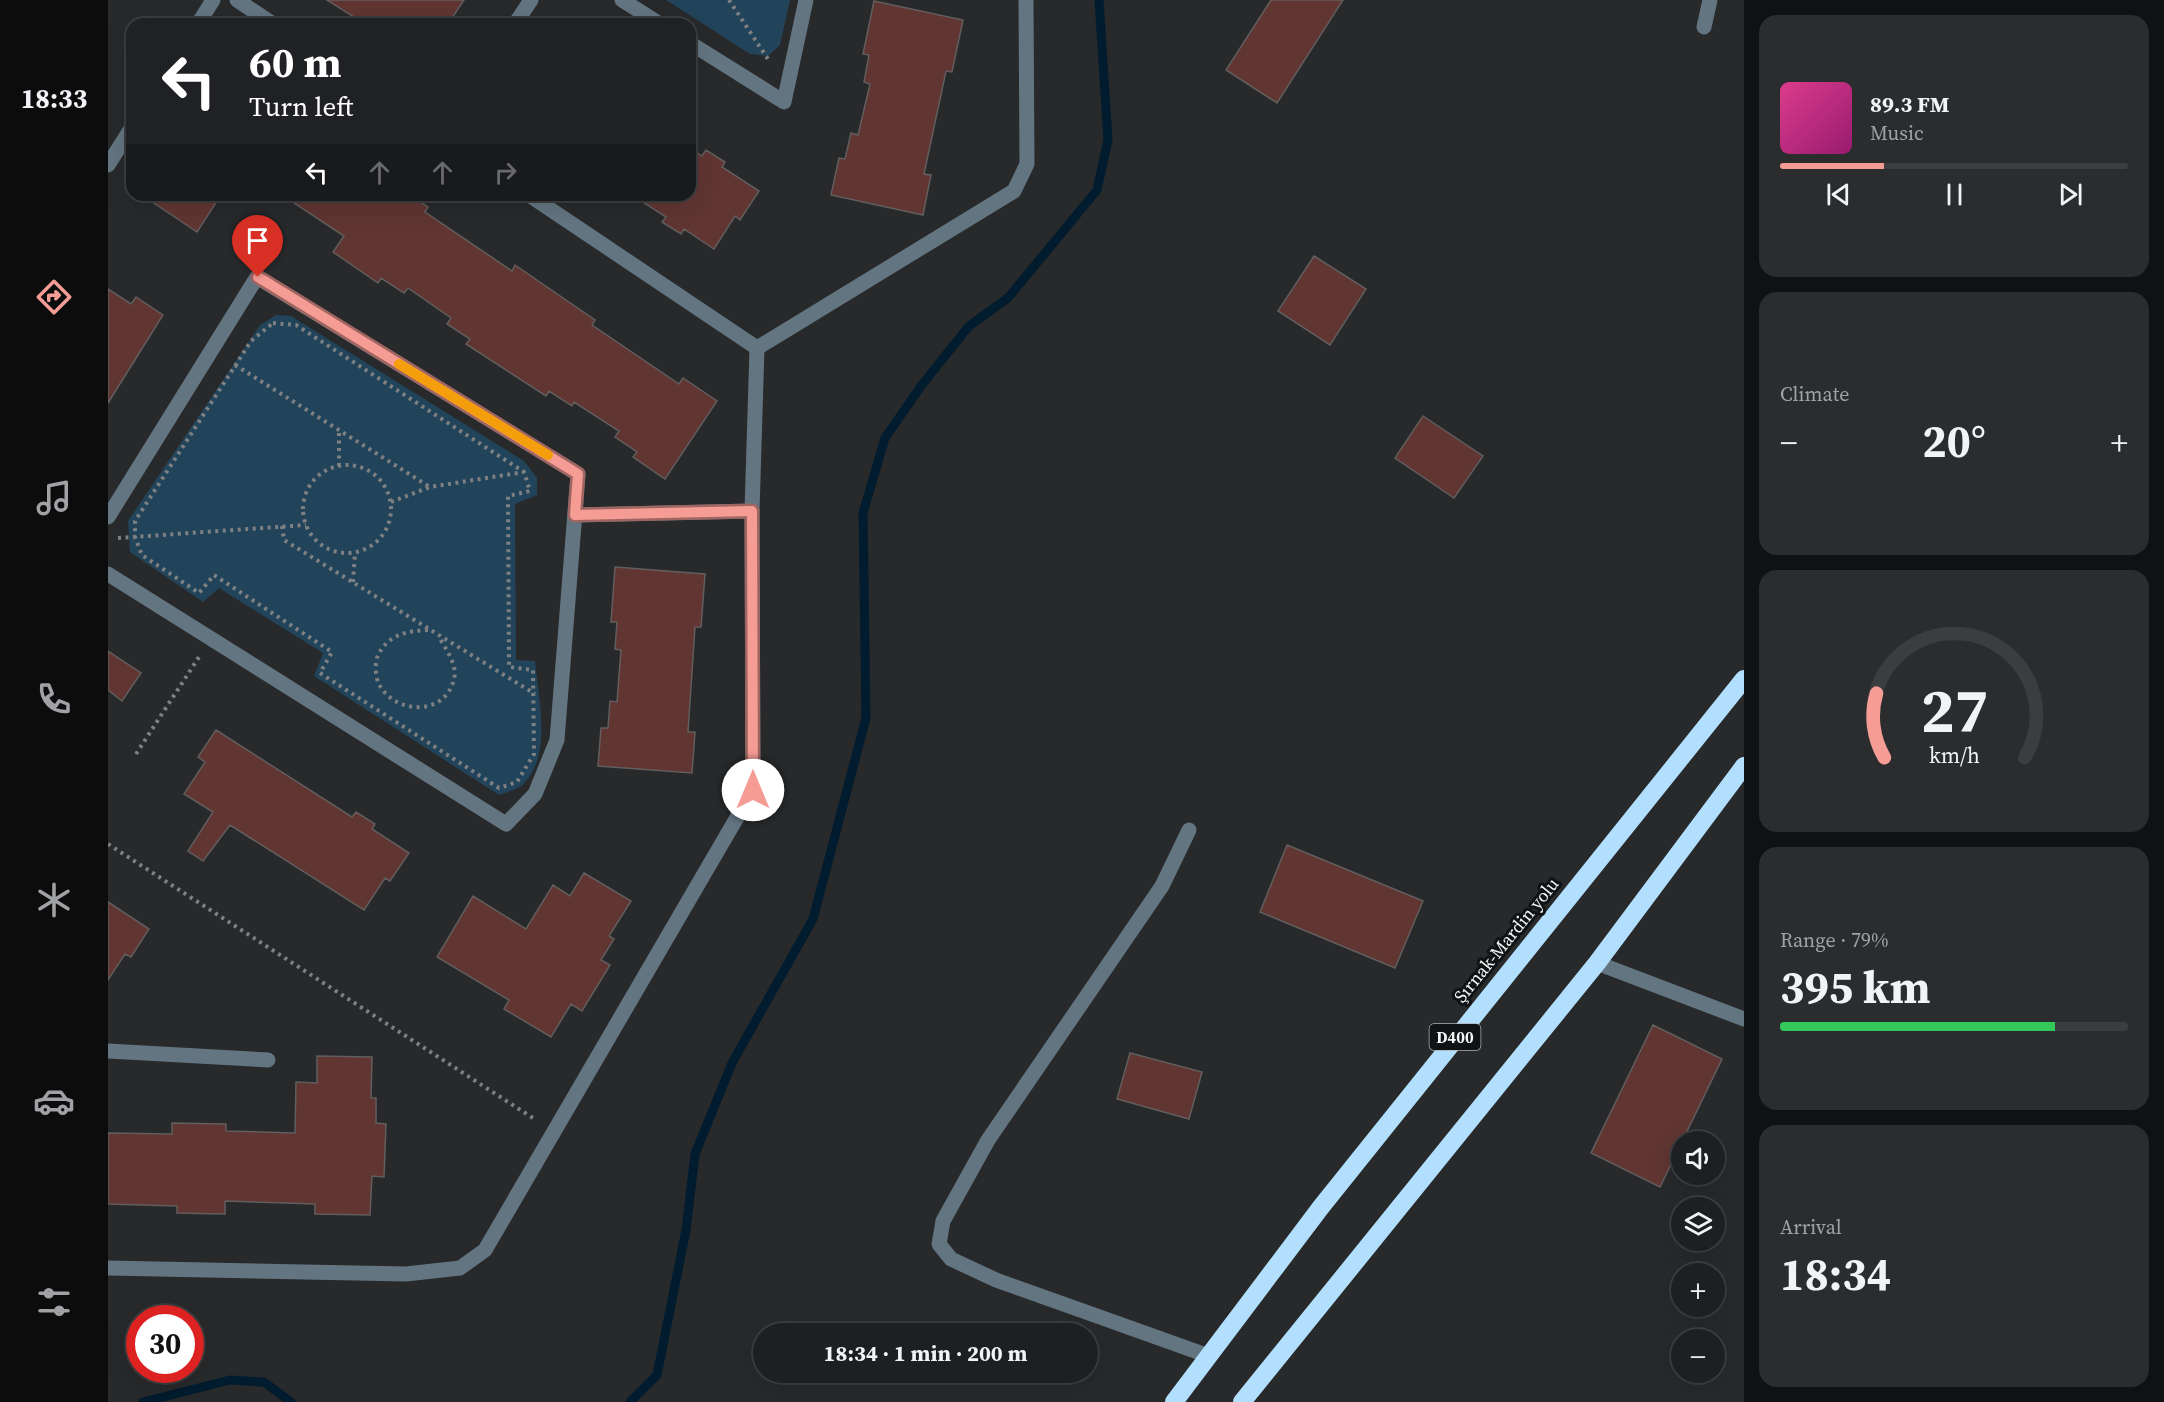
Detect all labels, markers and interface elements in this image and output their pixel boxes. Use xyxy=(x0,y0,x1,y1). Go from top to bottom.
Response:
text: 60 m xyxy=(249,33,342,91)
icon: left xyxy=(150,42,228,120)
text: 18:33 xyxy=(21,80,87,117)
text: Turn left xyxy=(249,88,353,125)
text: 89.3 FM xyxy=(1870,89,1949,119)
text: Music xyxy=(1870,119,1924,147)
icon: left xyxy=(300,156,333,189)
icon: ahead xyxy=(363,156,396,189)
icon: ahead xyxy=(426,156,459,189)
icon: right xyxy=(489,156,522,189)
icon: previous xyxy=(1822,178,1855,211)
icon: pause xyxy=(1938,178,1971,211)
icon: next xyxy=(2054,178,2087,211)
pin xyxy=(232,215,283,277)
icon: arrive xyxy=(241,224,274,257)
icon: directions xyxy=(33,276,75,318)
text: Climate xyxy=(1780,380,1849,408)
text: 20° xyxy=(1922,410,1986,472)
text: − xyxy=(1780,420,1798,465)
text: + xyxy=(2110,420,2128,465)
icon: music xyxy=(33,477,75,519)
text: 27 xyxy=(1920,667,1988,753)
icon: phone xyxy=(33,678,75,720)
text: km/h xyxy=(1928,741,1980,770)
position arrow xyxy=(721,758,785,822)
street label: Şırnak-Mardin yolu xyxy=(1448,872,1564,1008)
icon: climate xyxy=(33,879,75,921)
text: Range · 79% xyxy=(1780,926,1889,954)
text: 395 km xyxy=(1780,956,1931,1018)
road number: D400 xyxy=(1430,1024,1480,1050)
icon: car xyxy=(33,1080,75,1122)
map controls xyxy=(1671,1131,1725,1383)
button: sound xyxy=(1671,1131,1725,1185)
button: layers xyxy=(1671,1197,1725,1251)
text: Arrival xyxy=(1780,1213,1842,1241)
text: 18:34 xyxy=(1780,1243,1891,1305)
button: + xyxy=(1671,1263,1725,1317)
icon: filters xyxy=(33,1281,75,1323)
speed limit sign: 30 xyxy=(126,1305,204,1383)
button: − xyxy=(1671,1329,1725,1383)
text: 18:34 · 1 min · 200 m xyxy=(824,1338,1027,1368)

